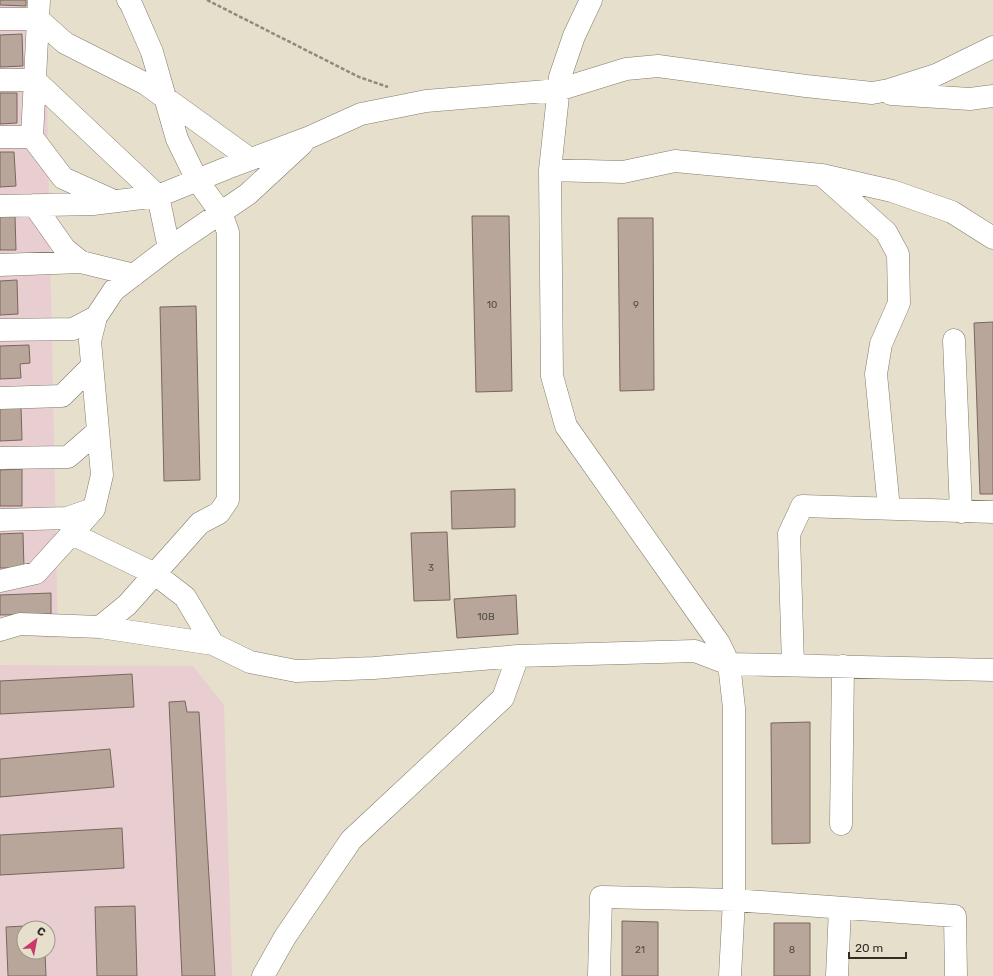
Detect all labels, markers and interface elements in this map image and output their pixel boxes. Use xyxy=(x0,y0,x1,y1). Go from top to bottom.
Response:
house number: 10 xyxy=(487,299,497,311)
house number: 9 xyxy=(633,299,639,311)
house number: 3 xyxy=(428,562,434,574)
house number: 10В xyxy=(477,611,495,623)
north arrow xyxy=(16,920,56,960)
text: С xyxy=(34,924,48,940)
scale bar xyxy=(849,934,906,960)
text: 20 m xyxy=(855,941,883,955)
house number: 21 xyxy=(635,944,645,956)
house number: 8 xyxy=(789,944,795,956)

